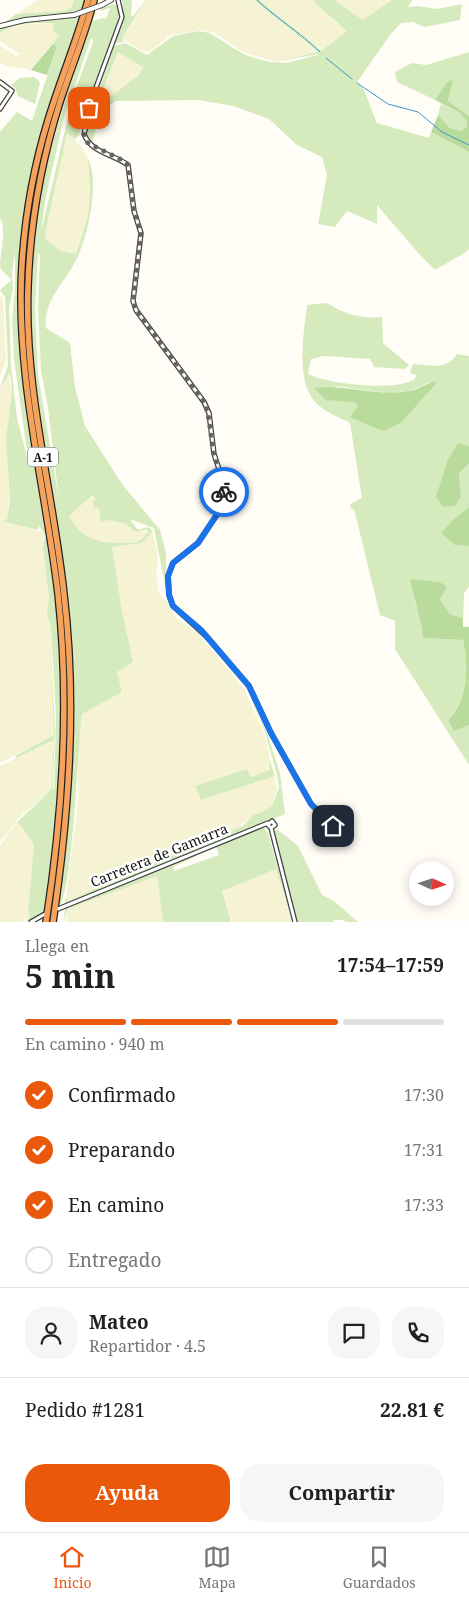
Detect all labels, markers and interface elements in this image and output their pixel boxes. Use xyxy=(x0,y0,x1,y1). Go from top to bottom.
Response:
pin xyxy=(68,87,110,129)
icon: bag xyxy=(75,94,103,122)
road number: A-1 xyxy=(28,448,58,467)
courier xyxy=(199,467,249,517)
icon: bike xyxy=(210,478,238,506)
pin xyxy=(312,805,354,847)
icon: home xyxy=(319,812,347,840)
street label: Carretera de Gamarra xyxy=(87,819,231,891)
north arrow xyxy=(409,861,454,906)
map controls xyxy=(409,861,454,906)
text: Llega en xyxy=(25,935,89,957)
text: 17:54–17:59 xyxy=(337,952,444,978)
text: 5 min xyxy=(25,954,116,997)
text: En camino · 940 m xyxy=(25,1033,165,1055)
icon: check xyxy=(25,1081,53,1109)
text: Confirmado xyxy=(68,1082,176,1108)
text: 17:30 xyxy=(404,1084,444,1106)
icon: check xyxy=(25,1136,53,1164)
text: Preparando xyxy=(68,1137,175,1163)
text: 17:31 xyxy=(404,1139,444,1161)
icon: check xyxy=(25,1191,53,1219)
text: En camino xyxy=(68,1192,164,1218)
text: 17:33 xyxy=(404,1194,444,1216)
text: Entregado xyxy=(68,1247,161,1273)
button: person xyxy=(25,1307,77,1359)
button: chat xyxy=(328,1307,380,1359)
button: phone xyxy=(392,1307,444,1359)
text: Mateo xyxy=(89,1309,149,1335)
text: Repartidor · 4.5 xyxy=(89,1335,206,1357)
text: Pedido #1281 xyxy=(25,1397,145,1423)
text: 22.81 € xyxy=(380,1397,444,1423)
button: Ayuda xyxy=(25,1464,230,1522)
button: Compartir xyxy=(240,1464,444,1522)
tab: Inicio xyxy=(53,1543,92,1592)
tab: Mapa xyxy=(198,1543,236,1592)
tab: Guardados xyxy=(343,1543,416,1592)

